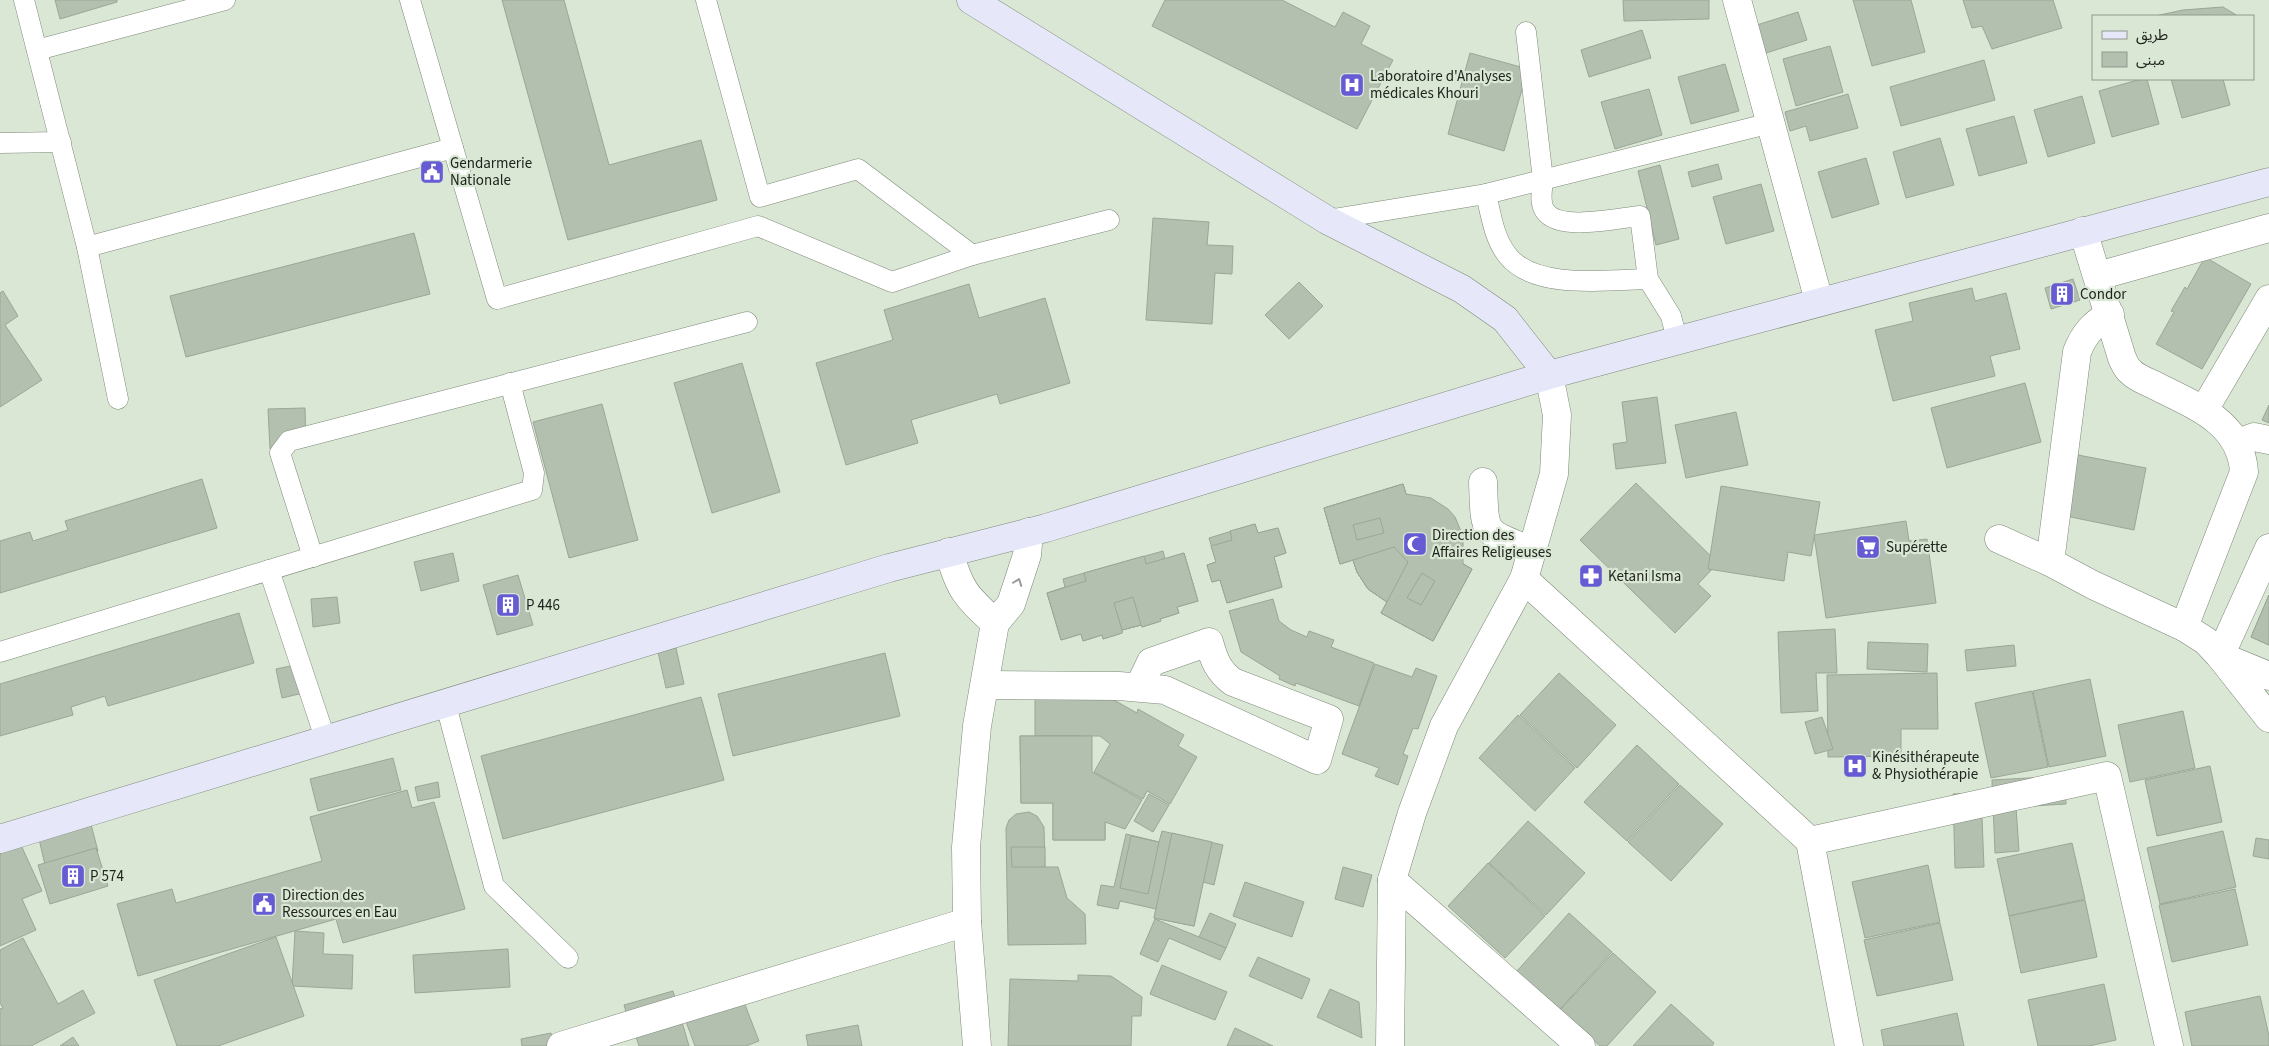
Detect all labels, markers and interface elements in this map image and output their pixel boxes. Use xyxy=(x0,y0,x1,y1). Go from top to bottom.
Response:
legend xyxy=(2092,15,2254,80)
text: طريق xyxy=(2136,25,2168,46)
text: مبنى xyxy=(2136,50,2165,71)
place label: Laboratoire d'Analyses médicales Khouri xyxy=(1370,66,1512,104)
hospital icon: Laboratoire d'Analyses médicales Khouri xyxy=(1339,72,1365,98)
place label: Gendarmerie Nationale xyxy=(450,153,532,191)
public building icon: Gendarmerie Nationale xyxy=(419,159,445,185)
building icon: Condor xyxy=(2049,281,2075,307)
place label: Condor xyxy=(2080,284,2127,305)
place label: Direction des Affaires Religieuses xyxy=(1432,525,1552,563)
mosque icon: Direction des Affaires Religieuses xyxy=(1402,531,1428,557)
supermarket icon: Supérette xyxy=(1855,534,1881,560)
place label: Supérette xyxy=(1886,537,1947,558)
pharmacy icon: Ketani Isma xyxy=(1578,563,1604,589)
place label: Ketani Isma xyxy=(1608,566,1681,587)
one-way arrow xyxy=(1012,578,1022,586)
building icon: P 446 xyxy=(495,592,521,618)
place label: P 446 xyxy=(526,595,560,616)
place label: Kinésithérapeute & Physiothérapie xyxy=(1872,747,1979,785)
hospital icon: Kinésithérapeute & Physiothérapie xyxy=(1842,753,1868,779)
building icon: P 574 xyxy=(60,863,86,889)
place label: P 574 xyxy=(90,866,124,887)
place label: Direction des Ressources en Eau xyxy=(282,885,397,923)
public building icon: Direction des Ressources en Eau xyxy=(251,891,277,917)

